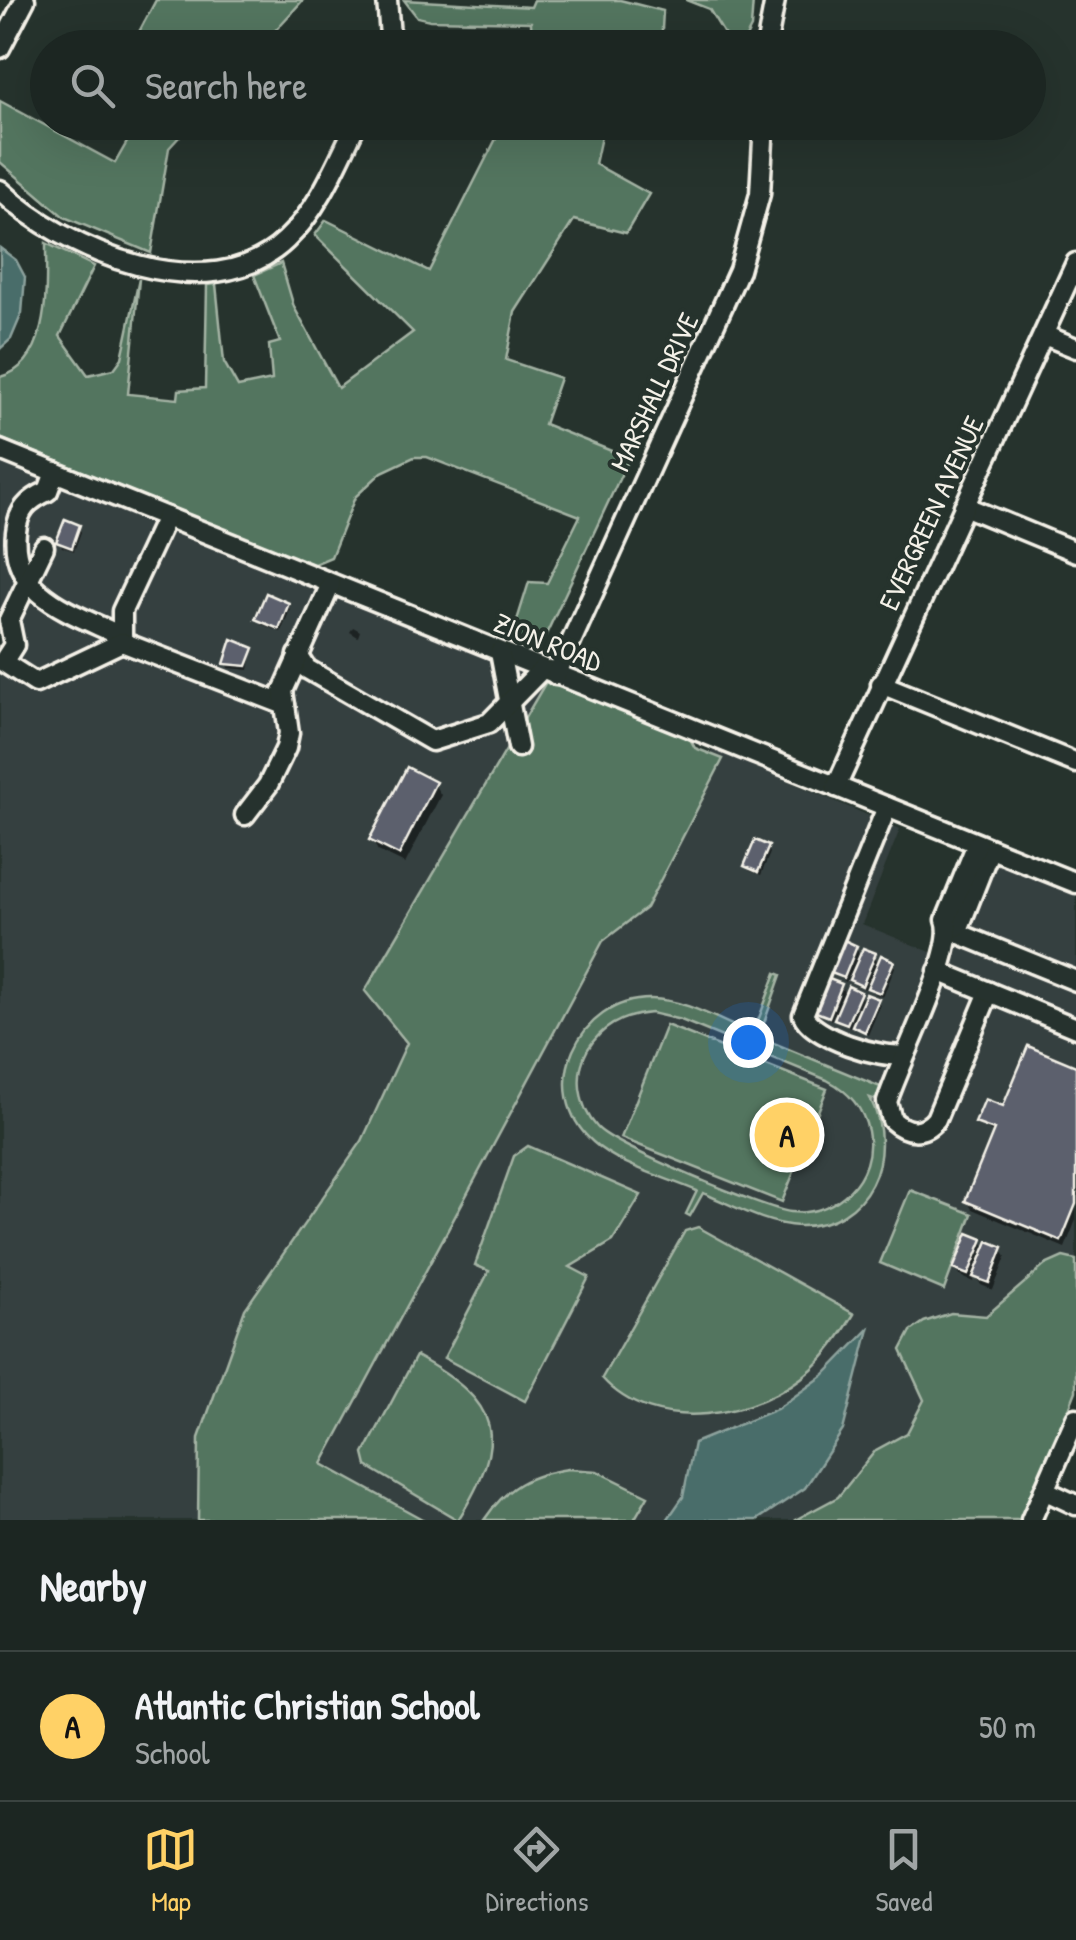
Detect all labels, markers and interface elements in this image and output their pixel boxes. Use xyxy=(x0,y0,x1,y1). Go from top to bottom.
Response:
search box xyxy=(30,30,1046,140)
icon: search xyxy=(65,58,120,113)
text: Search here xyxy=(145,59,307,111)
street label: MARSHALL DRIVE xyxy=(601,307,707,477)
street label: EVERGREEN AVENUE xyxy=(869,410,993,616)
street label: ZION ROAD xyxy=(489,603,608,681)
your location xyxy=(723,1017,774,1068)
pin: A xyxy=(754,1098,820,1172)
text: Nearby xyxy=(40,1557,147,1614)
text: Atlantic Christian School xyxy=(135,1679,480,1731)
text: A xyxy=(65,1705,80,1748)
text: 50 m xyxy=(979,1705,1036,1748)
text: School xyxy=(135,1731,210,1774)
tab: Map xyxy=(143,1822,198,1920)
tab: Directions xyxy=(485,1822,588,1920)
tab: Saved xyxy=(875,1822,933,1920)

